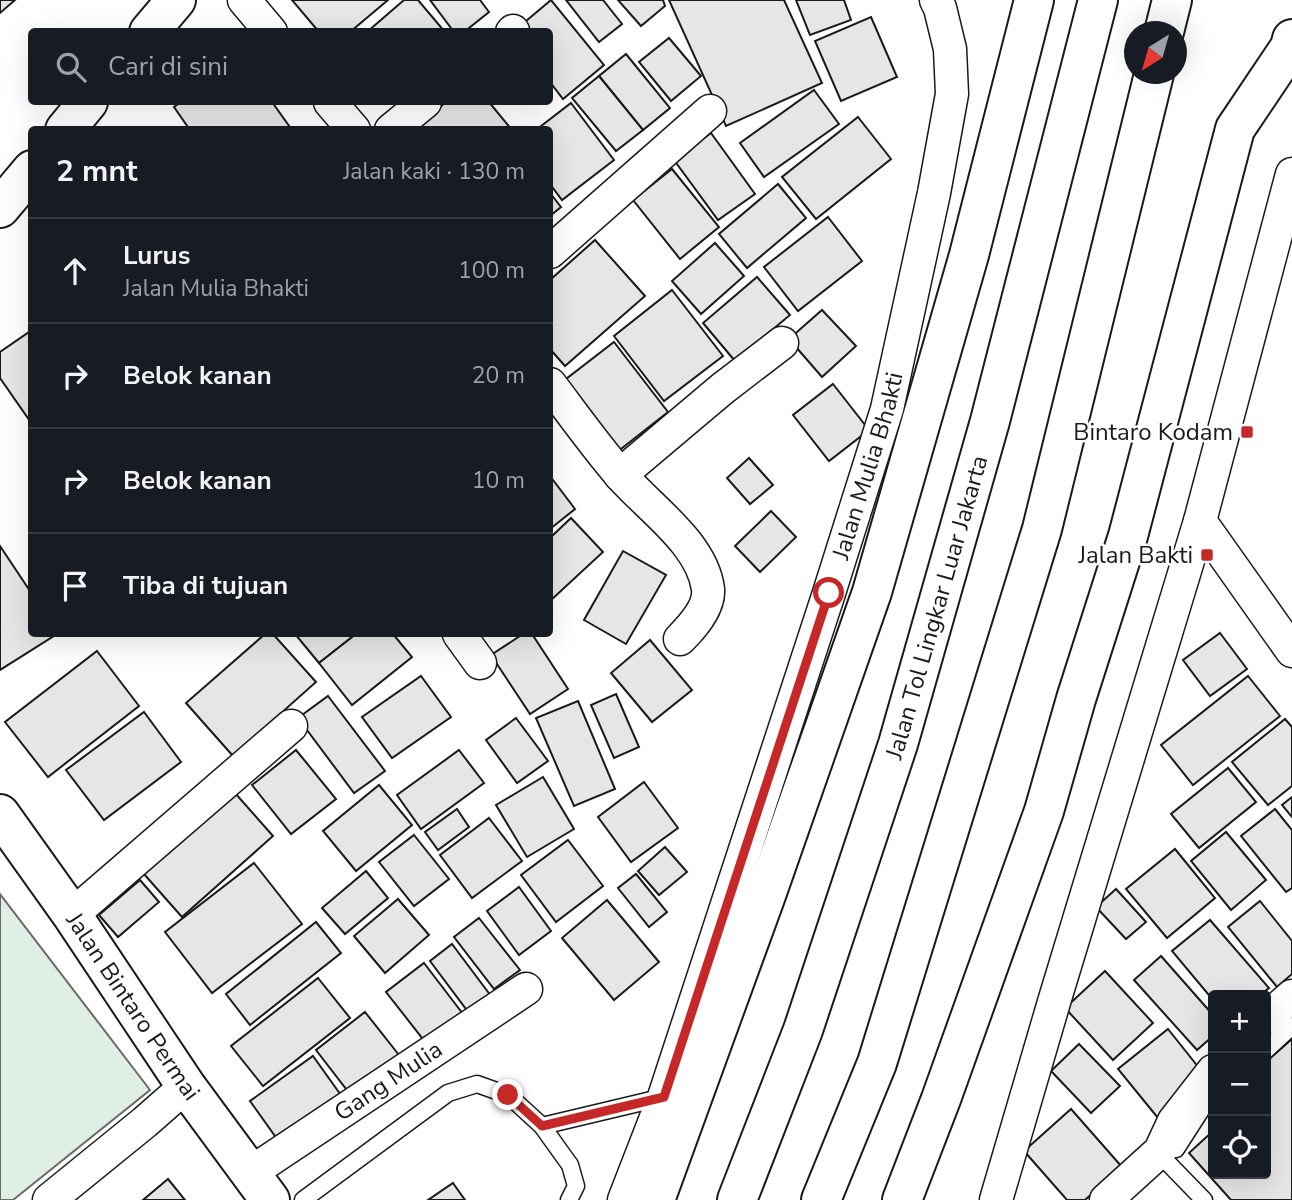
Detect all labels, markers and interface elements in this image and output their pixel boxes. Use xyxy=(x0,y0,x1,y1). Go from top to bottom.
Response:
north arrow xyxy=(1124,21,1187,84)
search box xyxy=(28,28,553,105)
icon: search xyxy=(52,48,90,86)
text: Cari di sini xyxy=(108,49,228,84)
text: 2 mnt xyxy=(56,151,137,192)
text: Jalan kaki · 130 m xyxy=(343,156,525,187)
text: Lurus xyxy=(123,238,190,273)
icon: ahead xyxy=(56,252,94,290)
text: 100 m xyxy=(458,255,525,286)
text: Jalan Mulia Bhakti xyxy=(123,273,309,304)
icon: right xyxy=(56,357,94,395)
text: Belok kanan xyxy=(123,358,272,393)
text: 20 m xyxy=(472,360,525,391)
street label: Jalan Mulia Bhakti xyxy=(824,369,911,564)
place label: Bintaro Kodam xyxy=(1073,416,1233,448)
marker: Bintaro Kodam xyxy=(1239,424,1255,440)
street label: Jalan Tol Lingkar Luar Jakarta xyxy=(878,452,995,764)
icon: right xyxy=(56,462,94,500)
text: Belok kanan xyxy=(123,463,272,498)
text: 10 m xyxy=(472,465,525,496)
place label: Jalan Bakti xyxy=(1077,539,1193,571)
marker: Jalan Bakti xyxy=(1199,547,1215,563)
icon: arrive xyxy=(56,567,94,605)
text: Tiba di tujuan xyxy=(123,568,288,603)
route start xyxy=(813,577,844,608)
street label: Jalan Bintaro Permai xyxy=(58,905,207,1107)
map controls xyxy=(1208,990,1271,1179)
button: + xyxy=(1208,990,1271,1053)
street label: Gang Mulia xyxy=(328,1033,448,1128)
button: − xyxy=(1208,1053,1271,1116)
route end xyxy=(492,1079,523,1110)
button: locate xyxy=(1208,1116,1271,1179)

